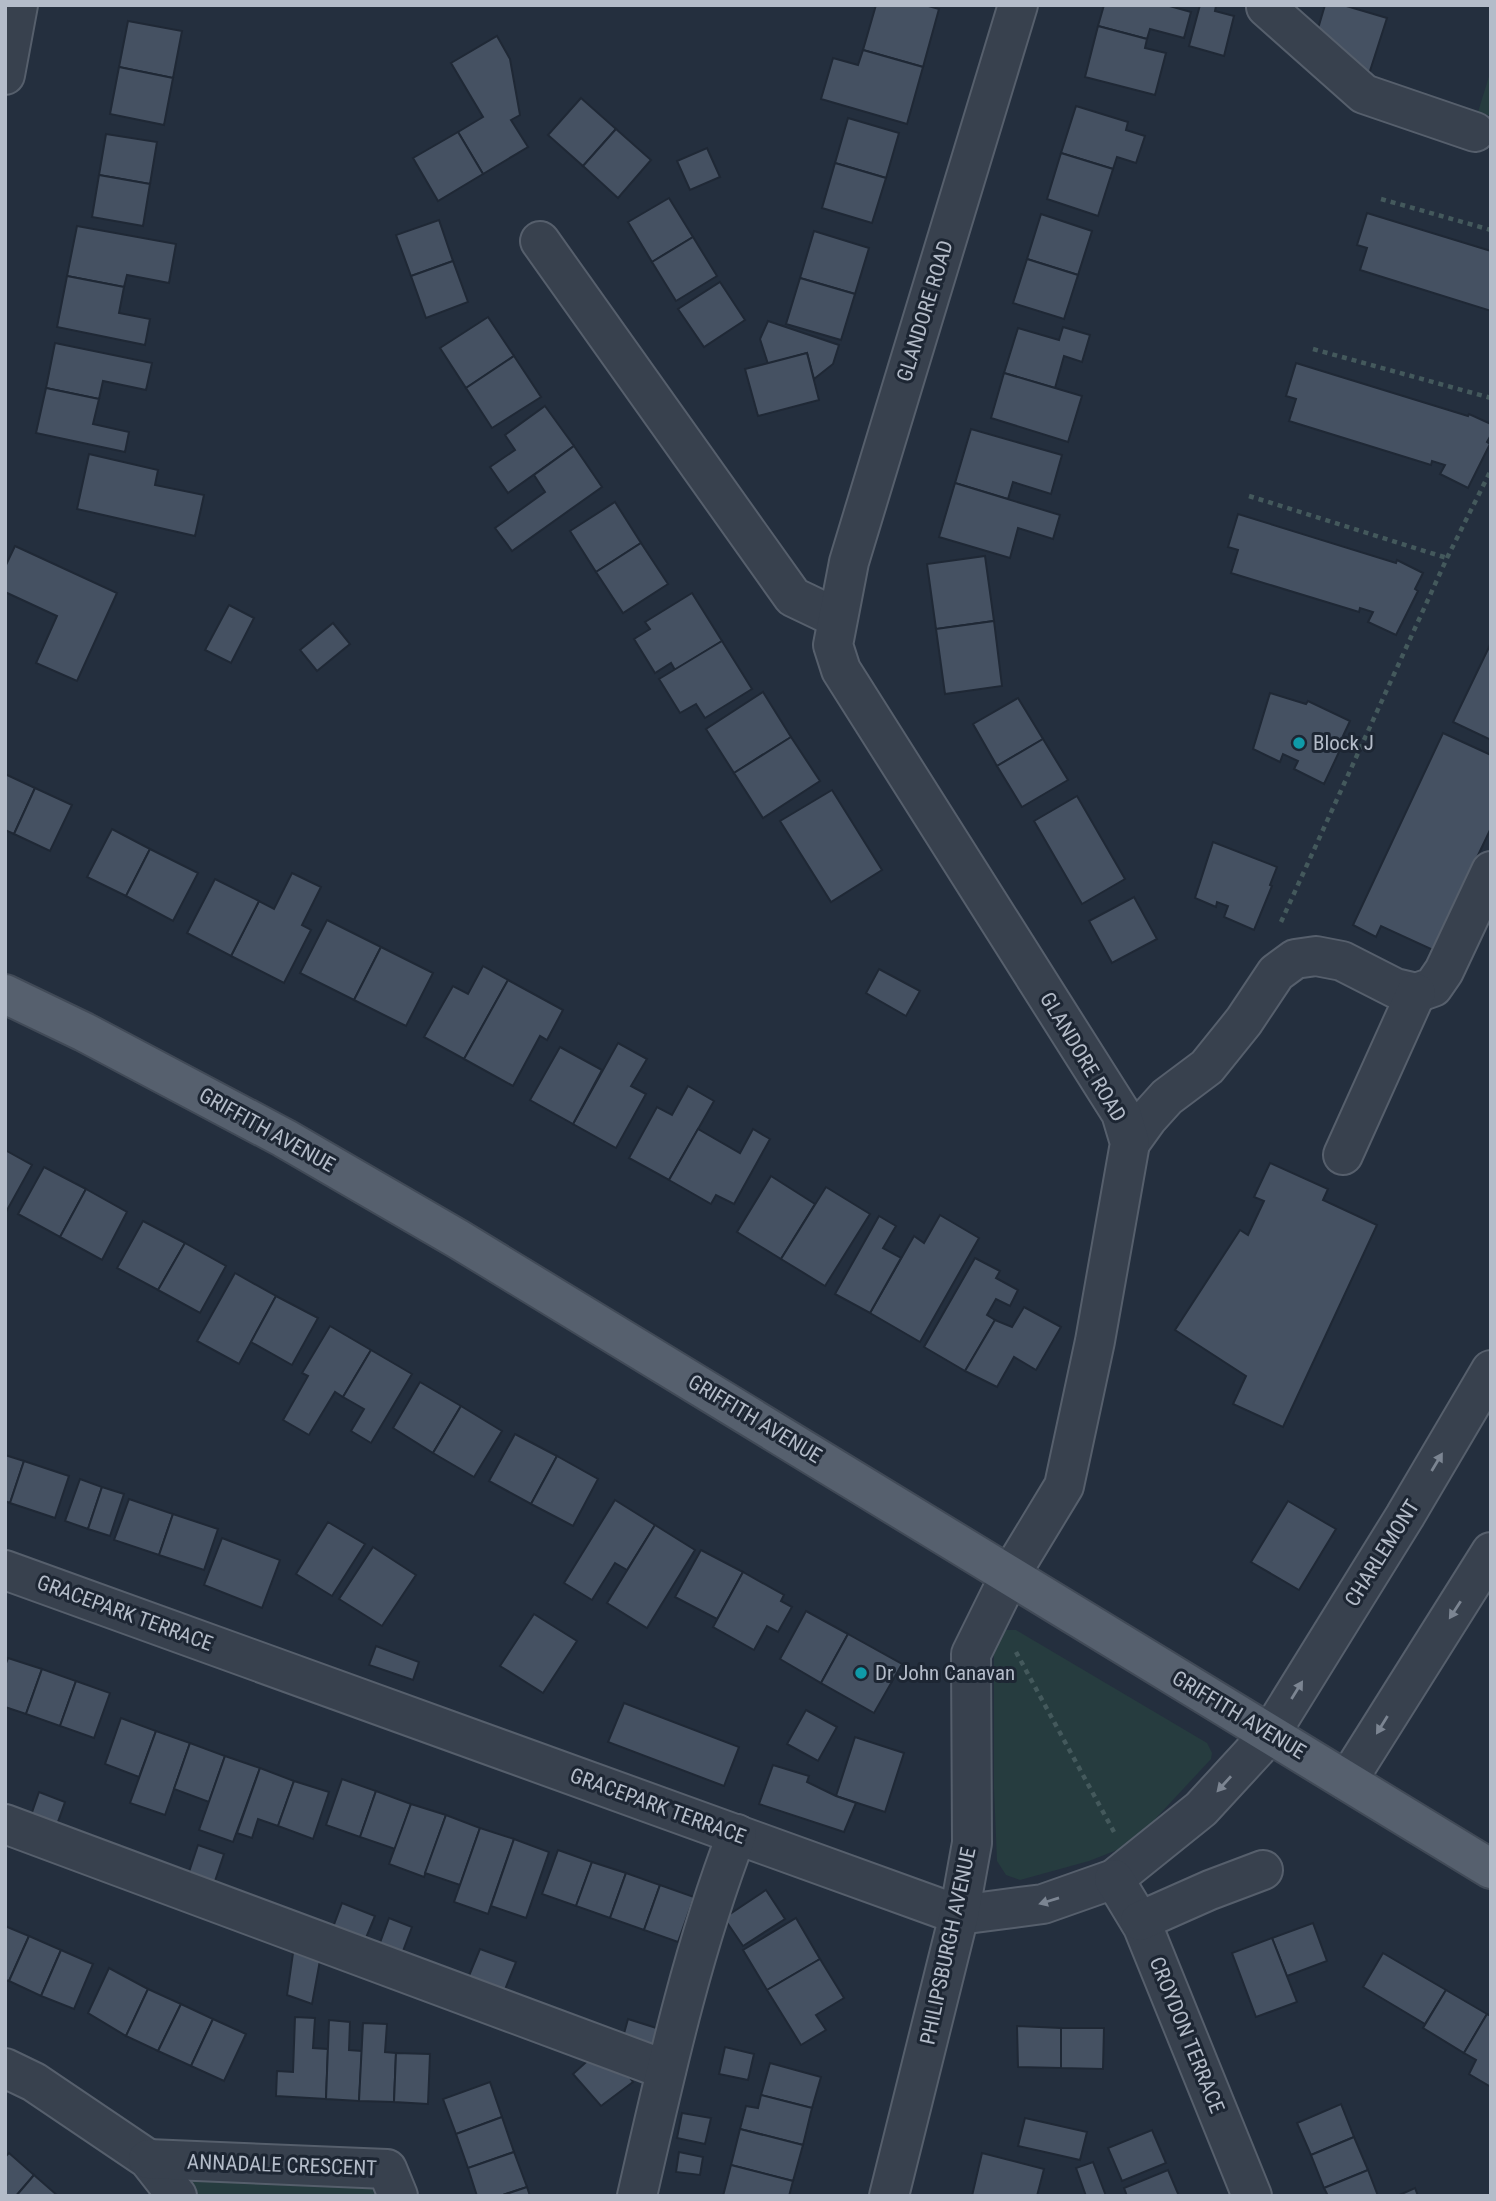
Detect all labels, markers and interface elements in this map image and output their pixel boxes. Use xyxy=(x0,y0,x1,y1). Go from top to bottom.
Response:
street label: GLANDORE ROAD xyxy=(892,238,958,384)
place label: Block J xyxy=(1313,731,1374,755)
marker: Block J xyxy=(1291,735,1307,751)
street label: GLANDORE ROAD xyxy=(1035,988,1131,1126)
street label: GRIFFITH AVENUE xyxy=(195,1083,339,1177)
street label: GRIFFITH AVENUE xyxy=(684,1370,826,1468)
one-way arrow xyxy=(1431,1452,1443,1471)
street label: CHARLEMONT xyxy=(1340,1495,1424,1611)
street label: GRACEPARK TERRACE xyxy=(34,1570,216,1656)
one-way arrow xyxy=(1449,1600,1462,1620)
place label: Dr John Canavan xyxy=(875,1661,1015,1685)
marker: Dr John Canavan xyxy=(853,1665,869,1681)
street label: GRIFFITH AVENUE xyxy=(1168,1666,1310,1764)
one-way arrow xyxy=(1291,1680,1304,1699)
one-way arrow xyxy=(1375,1716,1388,1735)
street label: GRACEPARK TERRACE xyxy=(567,1763,749,1849)
one-way arrow xyxy=(1216,1775,1232,1793)
street label: PHILIPSBURGH AVENUE xyxy=(915,1845,981,2047)
one-way arrow xyxy=(1039,1896,1060,1907)
street label: CROYDON TERRACE xyxy=(1145,1953,1229,2117)
street label: ANNADALE CRESCENT xyxy=(187,2150,377,2180)

